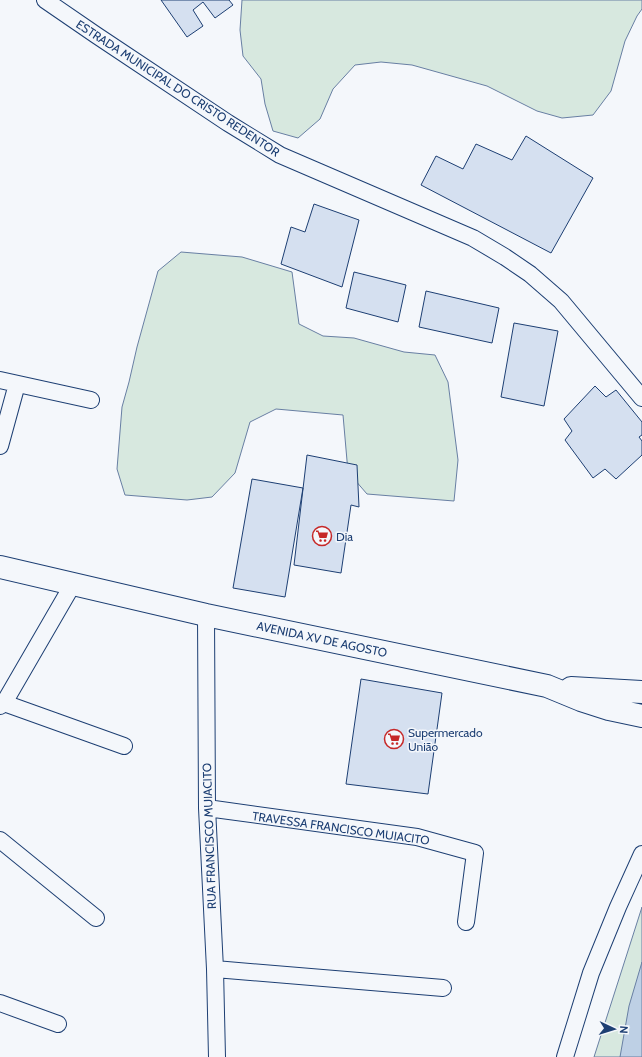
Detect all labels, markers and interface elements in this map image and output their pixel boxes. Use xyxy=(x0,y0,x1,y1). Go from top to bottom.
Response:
street label: ESTRADA MUNICIPAL DO CRISTO REDENTOR xyxy=(73,16,283,160)
supermarket icon: Dia xyxy=(311,525,333,547)
place label: Dia xyxy=(336,529,353,544)
street label: AVENIDA XV DE AGOSTO xyxy=(255,618,389,660)
place label: Supermercado União xyxy=(408,725,483,754)
supermarket icon: Supermercado União xyxy=(383,728,405,750)
street label: RUA FRANCISCO MUIACITO xyxy=(199,763,219,909)
street label: TRAVESSA FRANCISCO MUIACITO xyxy=(251,808,431,848)
north arrow xyxy=(594,1009,634,1049)
text: N xyxy=(617,1025,631,1034)

